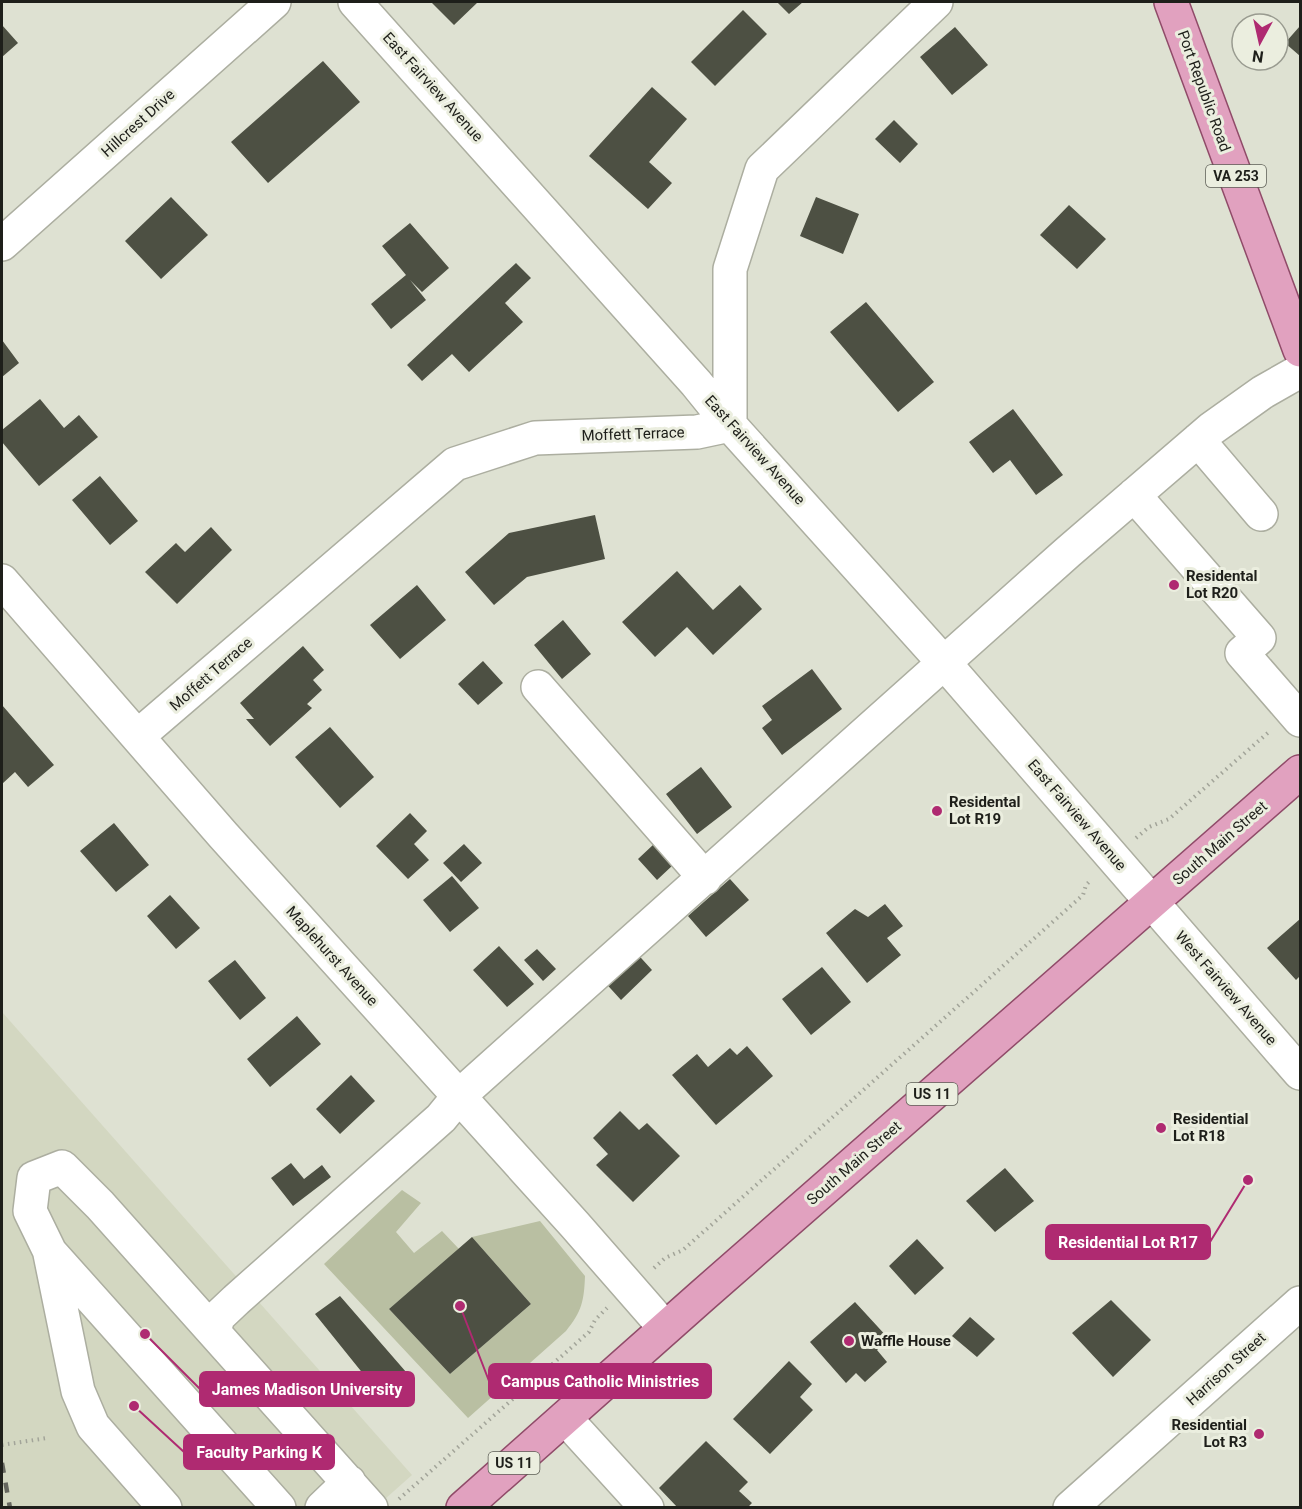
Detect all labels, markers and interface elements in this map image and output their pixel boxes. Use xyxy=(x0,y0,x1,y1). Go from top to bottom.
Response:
north arrow xyxy=(1230,12,1290,72)
street label: Port Republic Road xyxy=(1174,28,1234,154)
street label: East Fairview Avenue xyxy=(379,29,487,145)
text: N xyxy=(1251,46,1265,67)
street label: Hillcrest Drive xyxy=(98,85,178,161)
road number: VA 253 xyxy=(1206,165,1266,187)
street label: East Fairview Avenue xyxy=(701,392,809,508)
street label: Moffett Terrace xyxy=(581,423,685,445)
place label: Residental Lot R20 xyxy=(1186,567,1257,602)
marker: Residental Lot R20 xyxy=(1167,578,1181,592)
street label: Moffett Terrace xyxy=(166,633,256,715)
street label: East Fairview Avenue xyxy=(1024,756,1130,874)
place label: Residental Lot R19 xyxy=(949,793,1020,828)
street label: South Main Street xyxy=(1169,797,1271,889)
marker: Residental Lot R19 xyxy=(930,804,944,818)
street label: Maplehurst Avenue xyxy=(282,902,382,1010)
street label: West Fairview Avenue xyxy=(1172,927,1281,1049)
road number: US 11 xyxy=(906,1083,958,1105)
place label: Residential Lot R18 xyxy=(1173,1110,1248,1145)
street label: South Main Street xyxy=(803,1117,905,1209)
marker: Residential Lot R18 xyxy=(1154,1121,1168,1135)
callout: Residential Lot R17 xyxy=(1046,1225,1210,1259)
text: Residential Lot R17 xyxy=(1058,1233,1198,1252)
street label: Harrison Street xyxy=(1183,1329,1269,1409)
place label: Waffle House xyxy=(861,1332,951,1350)
marker: Waffle House xyxy=(842,1334,856,1348)
callout: Campus Catholic Ministries xyxy=(489,1364,711,1398)
callout: James Madison University xyxy=(200,1372,414,1406)
text: Campus Catholic Ministries xyxy=(501,1372,699,1391)
text: James Madison University xyxy=(212,1380,403,1399)
place label: Residential Lot R3 xyxy=(1172,1416,1247,1451)
marker: Residential Lot R3 xyxy=(1252,1427,1266,1441)
callout: Faculty Parking K xyxy=(184,1435,334,1469)
text: Faculty Parking K xyxy=(196,1443,323,1462)
road number: US 11 xyxy=(488,1452,540,1474)

